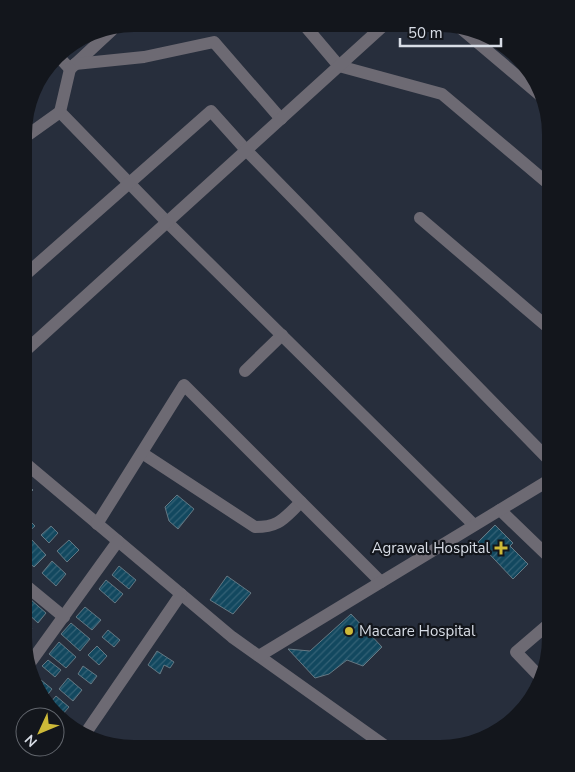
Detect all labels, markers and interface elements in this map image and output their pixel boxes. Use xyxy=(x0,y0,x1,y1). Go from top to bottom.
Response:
scale bar xyxy=(400,15,501,47)
text: 50 m xyxy=(408,23,443,43)
place label: Agrawal Hospital xyxy=(372,538,491,558)
marker: Agrawal Hospital xyxy=(494,541,508,555)
place label: Maccare Hospital xyxy=(359,621,476,641)
marker: Maccare Hospital xyxy=(343,625,355,637)
north arrow xyxy=(15,707,65,757)
text: N xyxy=(21,730,41,751)

